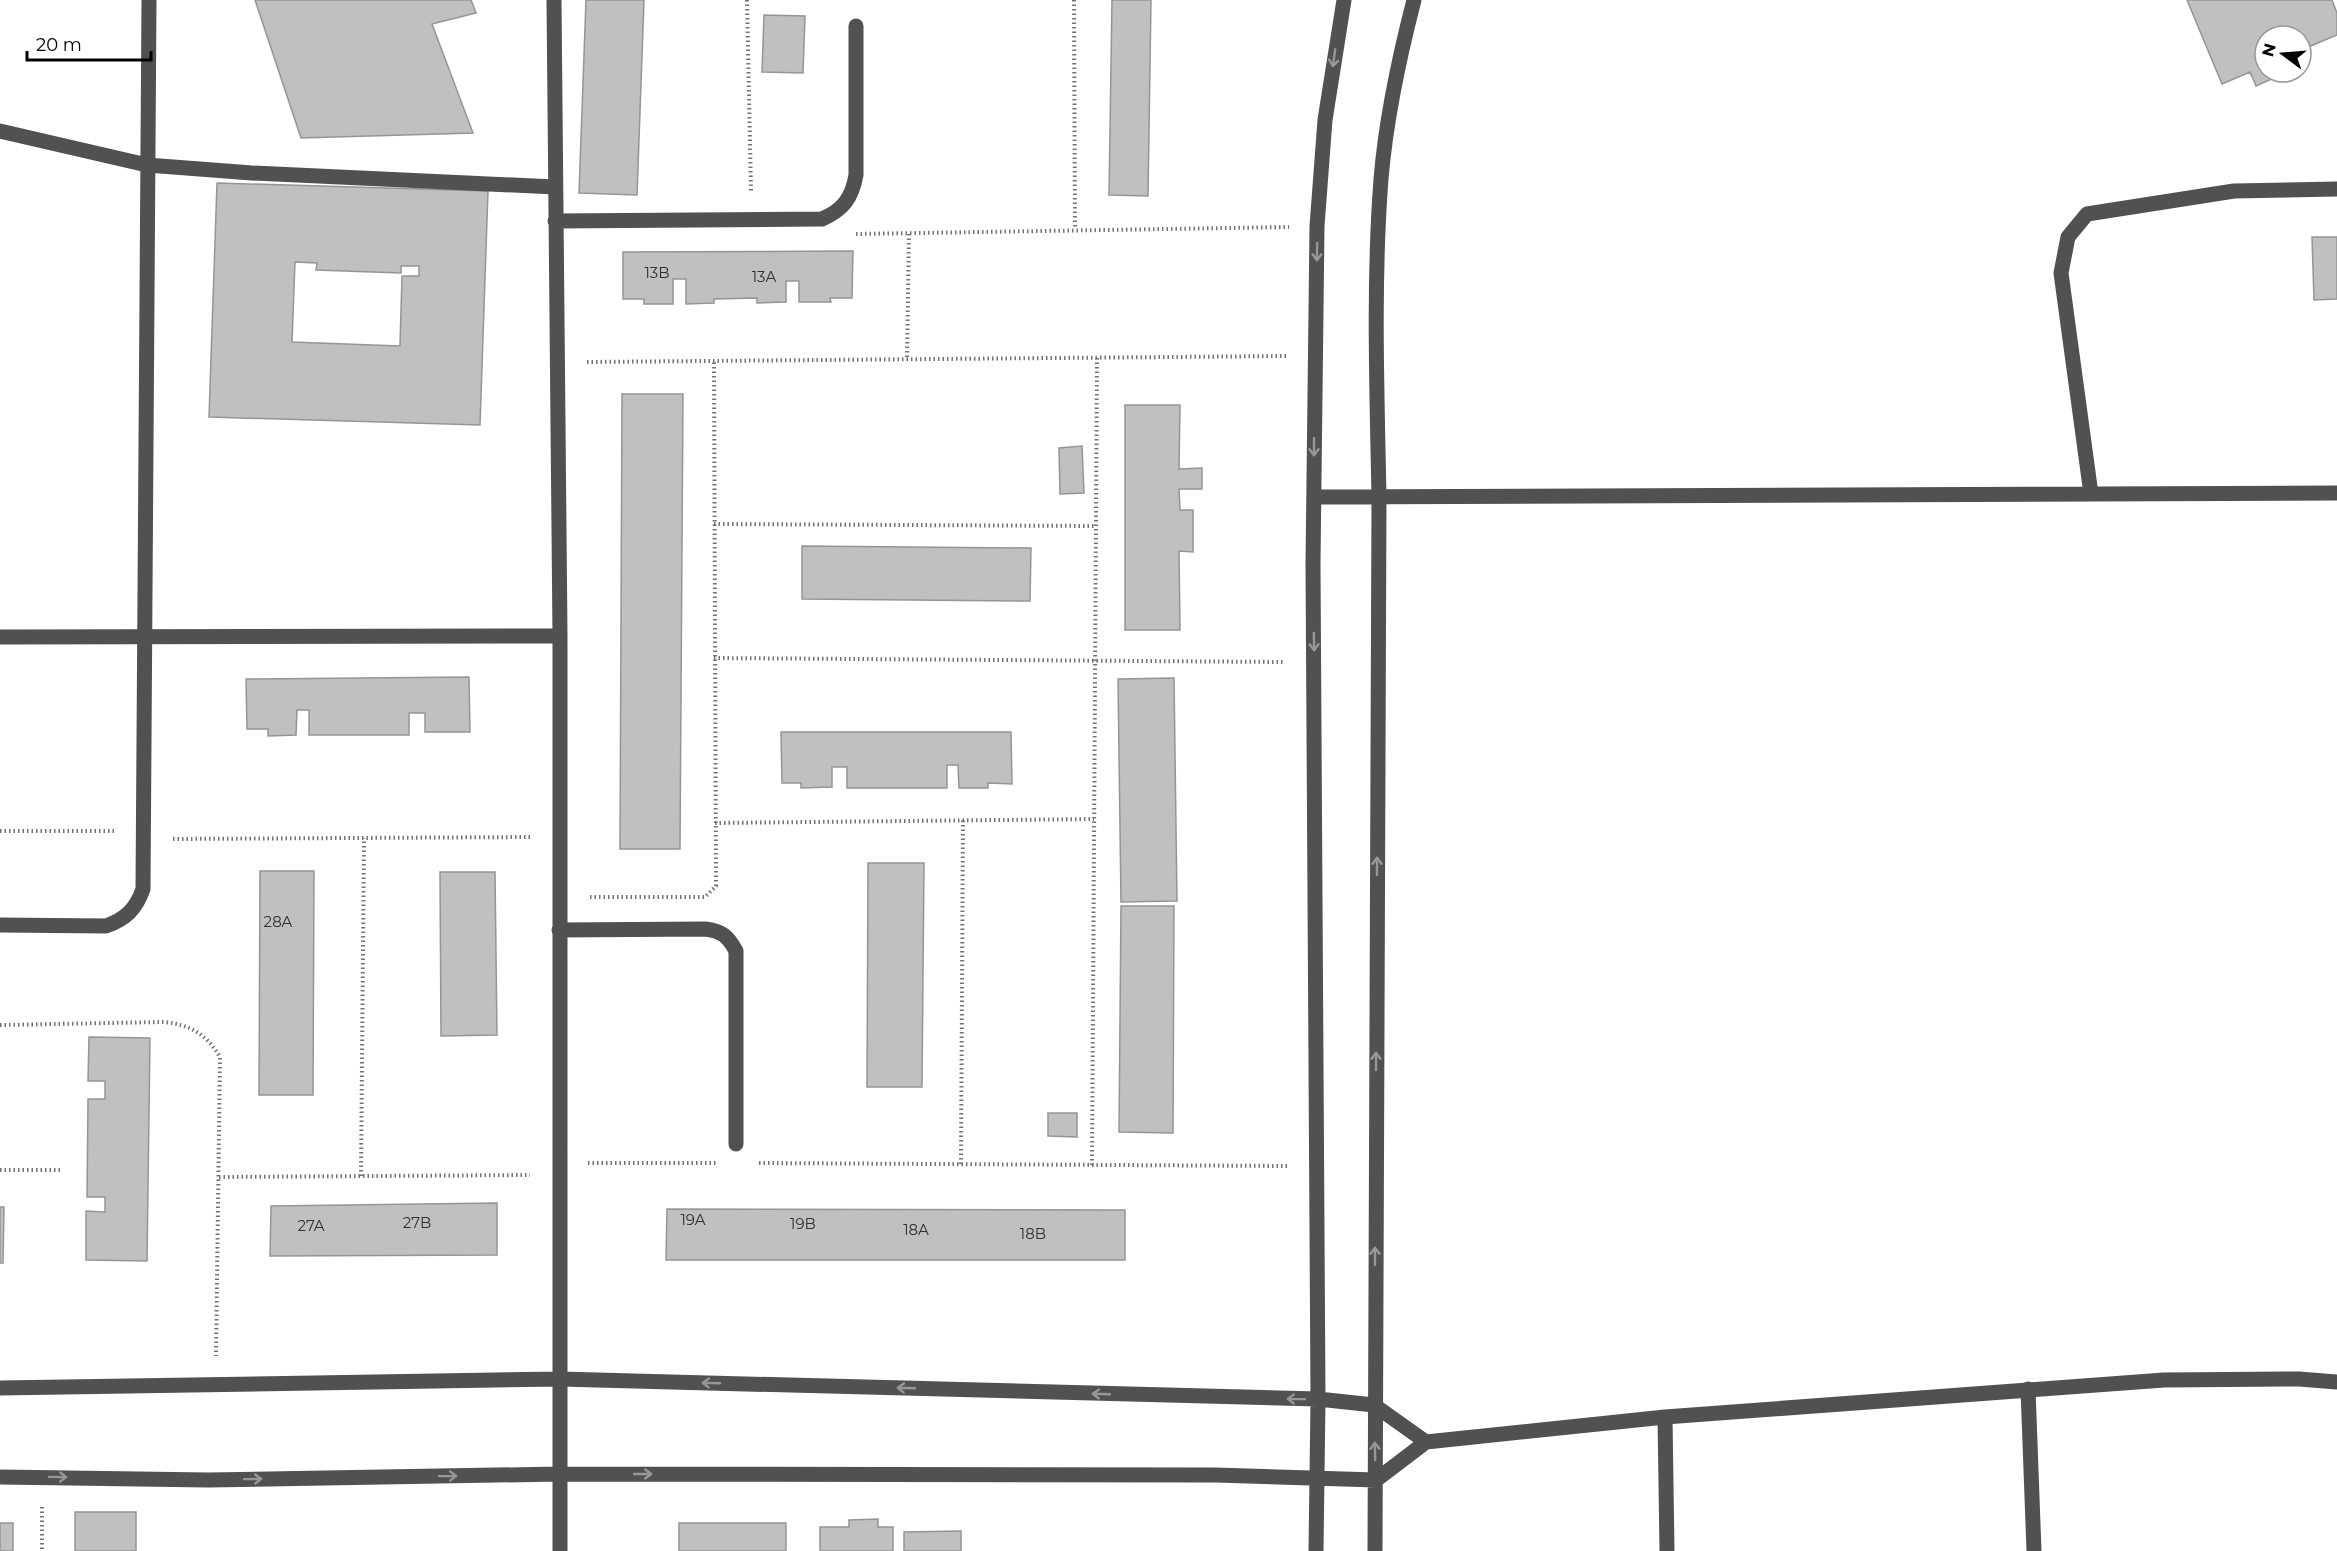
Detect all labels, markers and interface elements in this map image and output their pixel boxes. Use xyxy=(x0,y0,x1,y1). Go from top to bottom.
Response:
scale bar xyxy=(27,24,152,62)
north arrow xyxy=(2253,24,2313,84)
text: 20 m xyxy=(36,34,82,56)
text: N xyxy=(2258,41,2280,59)
one-way arrow xyxy=(1328,47,1339,67)
one-way arrow xyxy=(1311,241,1322,261)
house number: 13B xyxy=(644,263,670,282)
house number: 13A xyxy=(752,267,777,286)
one-way arrow xyxy=(1308,436,1320,456)
one-way arrow xyxy=(1308,631,1320,651)
one-way arrow xyxy=(1371,856,1383,876)
house number: 28A xyxy=(264,912,293,931)
one-way arrow xyxy=(1370,1051,1382,1071)
house number: 19A xyxy=(680,1210,706,1229)
house number: 27B xyxy=(403,1213,431,1232)
house number: 19B xyxy=(790,1214,816,1233)
house number: 27A xyxy=(297,1216,325,1235)
house number: 18A xyxy=(903,1220,929,1239)
house number: 18B xyxy=(1020,1224,1046,1243)
one-way arrow xyxy=(1369,1246,1381,1266)
one-way arrow xyxy=(701,1377,721,1389)
one-way arrow xyxy=(896,1383,916,1394)
one-way arrow xyxy=(1091,1388,1111,1399)
one-way arrow xyxy=(1286,1393,1306,1404)
one-way arrow xyxy=(1369,1441,1381,1461)
one-way arrow xyxy=(633,1468,653,1480)
one-way arrow xyxy=(438,1470,458,1482)
one-way arrow xyxy=(48,1472,68,1483)
one-way arrow xyxy=(243,1474,263,1485)

